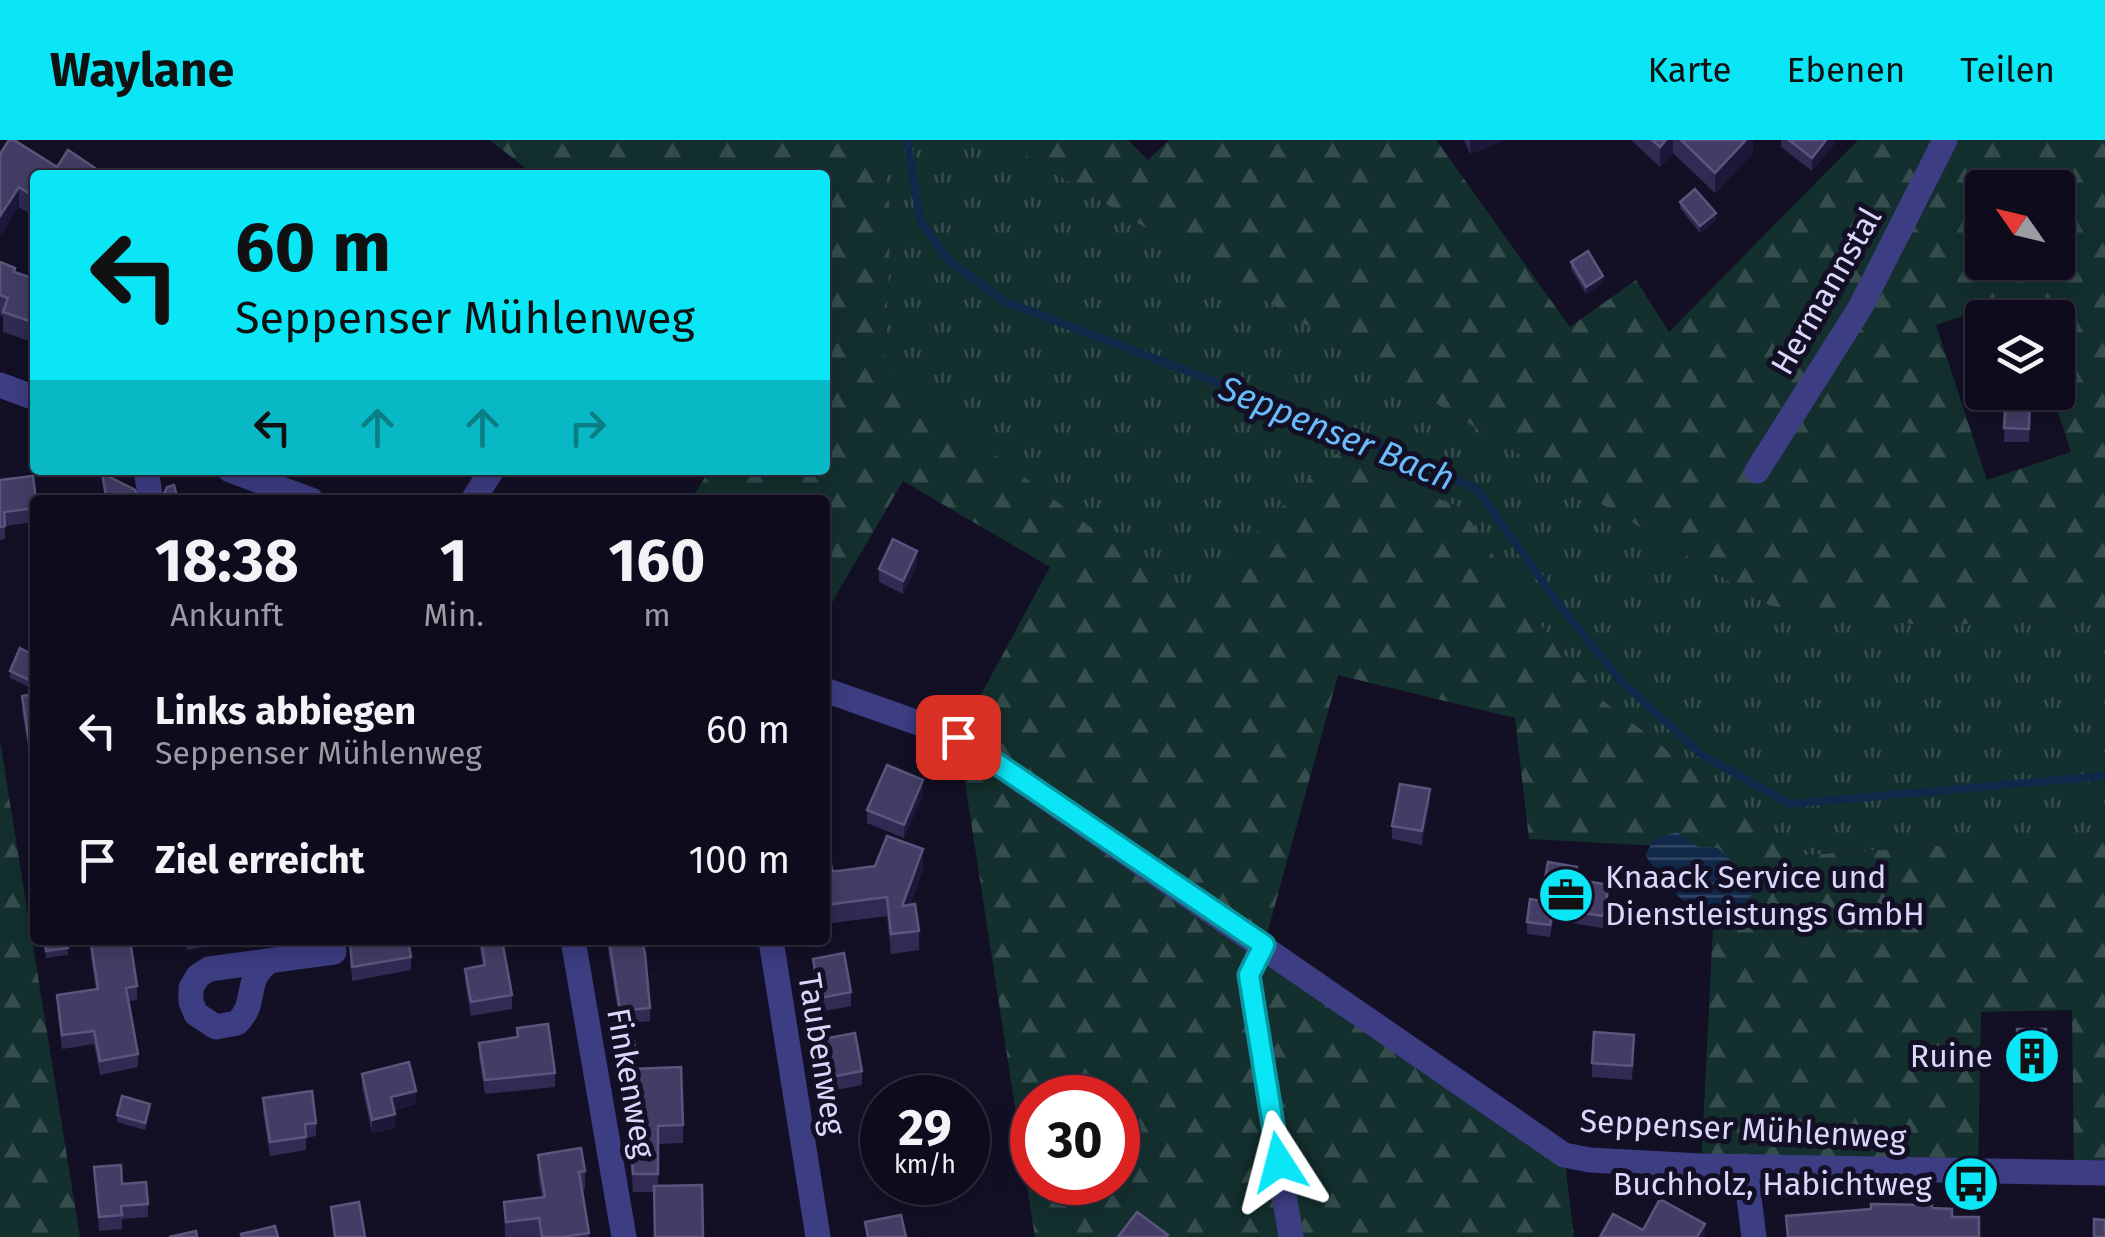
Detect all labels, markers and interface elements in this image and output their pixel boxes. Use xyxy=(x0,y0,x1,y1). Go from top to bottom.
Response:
text: Waylane xyxy=(50,41,234,99)
text: Karte xyxy=(1647,49,1732,91)
text: Ebenen xyxy=(1787,49,1905,91)
text: Teilen xyxy=(1960,49,2055,91)
north arrow xyxy=(1965,170,2075,280)
map controls xyxy=(1965,170,2075,410)
street label: Hermannstal xyxy=(1763,201,1889,381)
text: 60 m xyxy=(235,206,391,290)
icon: left xyxy=(70,210,200,340)
text: Seppenser Mühlenweg xyxy=(235,291,695,345)
button: layers xyxy=(1965,300,2075,410)
water label: Seppenser Bach xyxy=(1212,366,1461,499)
icon: left xyxy=(245,400,300,455)
icon: ahead xyxy=(350,400,405,455)
icon: ahead xyxy=(455,400,510,455)
icon: right xyxy=(560,400,615,455)
text: 18:38 xyxy=(155,525,299,597)
text: 1 xyxy=(440,525,468,597)
text: 160 xyxy=(609,525,705,597)
text: Ankunft xyxy=(170,596,283,634)
text: Min. xyxy=(423,596,484,634)
text: m xyxy=(643,596,671,634)
text: Links abbiegen xyxy=(155,688,416,734)
pin xyxy=(916,695,1001,780)
icon: left xyxy=(70,703,125,758)
text: 60 m xyxy=(706,707,790,753)
icon: arrive xyxy=(931,710,986,765)
text: Seppenser Mühlenweg xyxy=(155,734,482,772)
icon: arrive xyxy=(70,833,125,888)
text: Ziel erreicht xyxy=(155,837,364,883)
text: 100 m xyxy=(689,837,790,883)
place label: Knaack Service und Dienstleistungs GmbH xyxy=(1605,858,1925,933)
office icon: Knaack Service und Dienstleistungs GmbH xyxy=(1536,865,1596,925)
street label: Taubenweg xyxy=(790,970,854,1138)
street label: Finkenweg xyxy=(599,1005,663,1161)
building icon: Ruine xyxy=(2002,1026,2062,1086)
place label: Ruine xyxy=(1910,1037,1993,1075)
speed limit sign: 30 xyxy=(1010,1075,1140,1205)
text: 29 xyxy=(898,1098,952,1158)
street label: Seppenser Mühlenweg xyxy=(1579,1101,1908,1157)
position arrow xyxy=(1227,1110,1331,1214)
text: km/h xyxy=(894,1150,956,1180)
bus stop icon: Buchholz, Habichtweg xyxy=(1941,1154,2001,1214)
place label: Buchholz, Habichtweg xyxy=(1613,1165,1932,1203)

